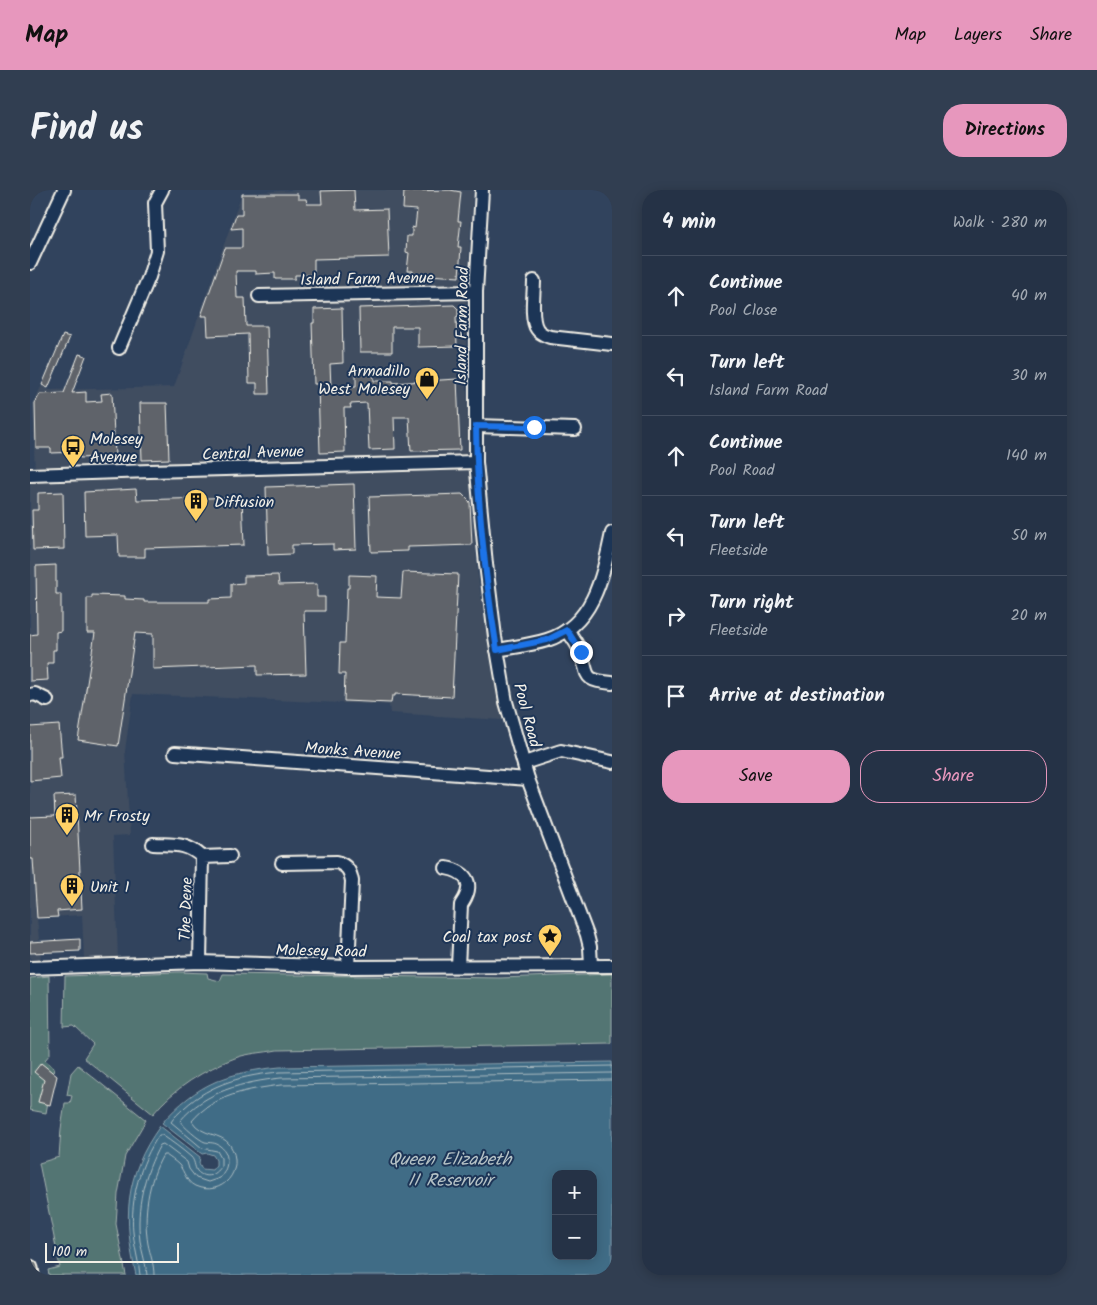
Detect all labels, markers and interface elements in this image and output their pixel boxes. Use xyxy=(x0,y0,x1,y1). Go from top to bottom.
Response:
text: Map xyxy=(25,16,68,55)
text: Map xyxy=(895,21,926,50)
text: Layers xyxy=(954,21,1002,50)
text: Share xyxy=(1030,21,1072,50)
text: Find us xyxy=(30,102,143,158)
button: Directions xyxy=(943,104,1067,157)
text: 4 min xyxy=(662,206,716,239)
text: Walk · 280 m xyxy=(953,210,1047,235)
street label: Island Farm Avenue xyxy=(300,266,434,293)
street label: Island Farm Road xyxy=(449,266,476,386)
text: Continue xyxy=(709,268,782,298)
icon: ahead xyxy=(662,282,690,310)
text: 40 m xyxy=(1011,283,1047,308)
text: Pool Close xyxy=(709,298,777,323)
text: Turn left xyxy=(709,348,784,378)
place label: Armadillo West Molesey xyxy=(318,359,410,402)
icon: left xyxy=(662,362,690,390)
text: 30 m xyxy=(1011,363,1047,388)
shop icon: Armadillo West Molesey xyxy=(414,366,440,400)
text: Island Farm Road xyxy=(709,378,828,403)
route start xyxy=(523,416,546,439)
place label: Molesey Avenue xyxy=(90,427,143,470)
text: Continue xyxy=(709,428,782,458)
bus stop icon: Molesey Avenue xyxy=(60,434,86,468)
street label: Central Avenue xyxy=(202,439,304,468)
icon: ahead xyxy=(662,442,690,470)
text: 140 m xyxy=(1006,443,1047,468)
text: Pool Road xyxy=(709,458,775,483)
building icon: Diffusion xyxy=(183,488,209,522)
place label: Diffusion xyxy=(214,490,274,515)
text: Turn left xyxy=(709,508,784,538)
icon: left xyxy=(662,522,690,550)
text: 50 m xyxy=(1011,523,1047,548)
text: Fleetside xyxy=(709,538,768,563)
text: Turn right xyxy=(709,588,794,618)
icon: right xyxy=(662,602,690,630)
text: 20 m xyxy=(1011,603,1047,628)
text: Fleetside xyxy=(709,618,768,643)
route end xyxy=(570,641,593,664)
street label: Pool Road xyxy=(506,680,547,751)
text: Arrive at destination xyxy=(709,681,885,711)
icon: arrive xyxy=(662,682,690,710)
street label: Monks Avenue xyxy=(304,736,402,767)
button: Save xyxy=(662,750,850,803)
button: Share xyxy=(860,750,1047,803)
building icon: Mr Frosty xyxy=(54,802,80,836)
place label: Mr Frosty xyxy=(84,804,150,829)
building icon: Unit 1 xyxy=(59,873,85,907)
place label: Unit 1 xyxy=(90,875,130,900)
street label: The Dene xyxy=(173,877,200,941)
place icon: Coal tax post xyxy=(537,923,563,957)
place label: Coal tax post xyxy=(442,925,533,950)
street label: Molesey Road xyxy=(275,938,368,965)
water label: Queen Elizabeth II Reservoir xyxy=(389,1146,513,1196)
map controls xyxy=(552,1170,597,1260)
button: + xyxy=(552,1170,597,1215)
button: − xyxy=(552,1215,597,1260)
scale bar xyxy=(45,1240,179,1263)
text: 100 m xyxy=(52,1241,87,1263)

